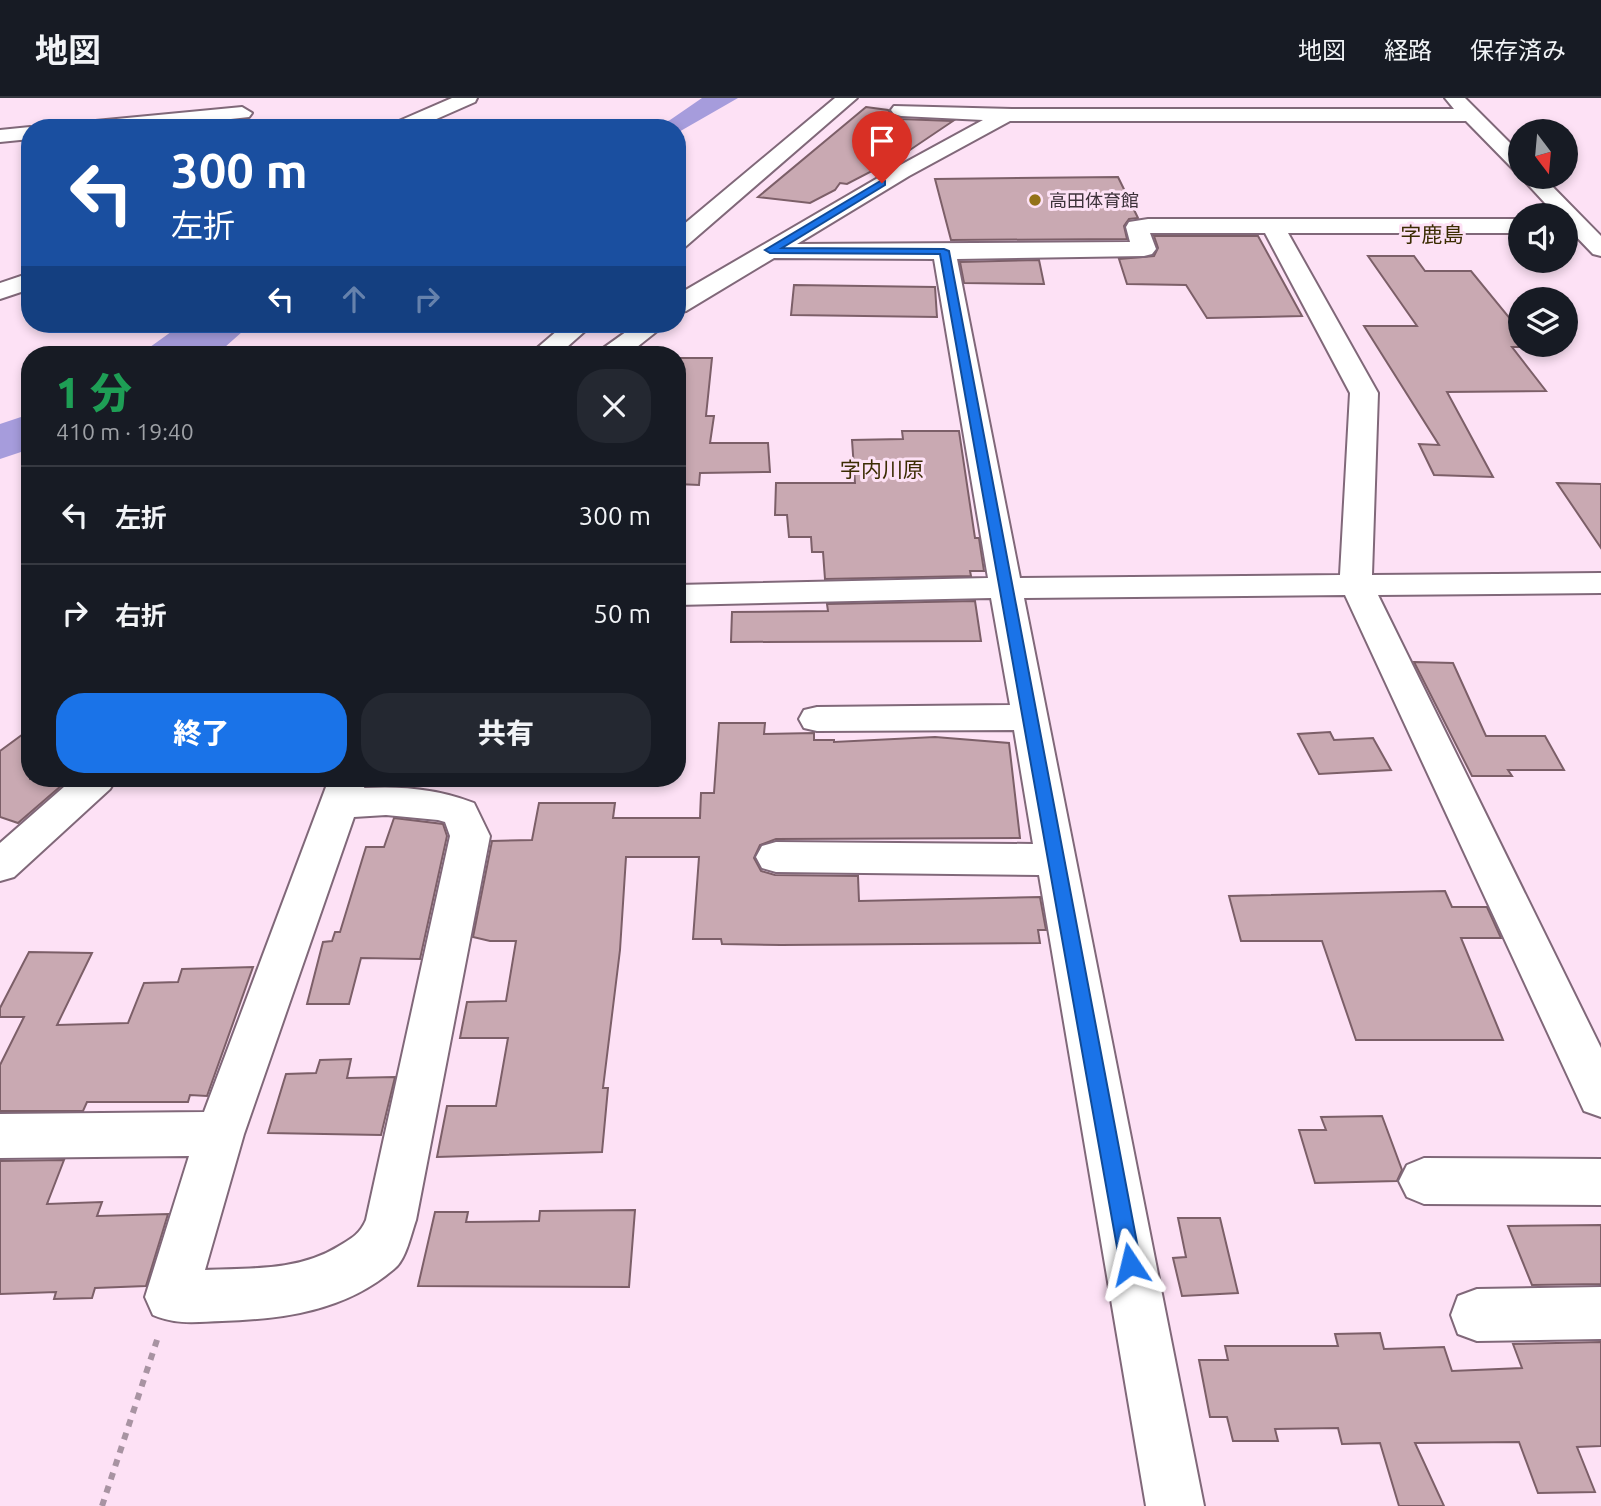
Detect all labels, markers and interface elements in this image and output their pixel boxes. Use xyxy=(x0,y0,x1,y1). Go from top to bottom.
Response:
text: 地図 xyxy=(35,31,101,68)
text: 地図 xyxy=(1298,37,1346,64)
text: 経路 xyxy=(1384,37,1432,64)
text: 保存済み xyxy=(1470,37,1566,64)
pin xyxy=(852,111,912,183)
north arrow xyxy=(1508,119,1578,189)
map controls xyxy=(1508,119,1578,357)
icon: arrive xyxy=(863,122,901,160)
text: 300 m xyxy=(171,142,308,197)
icon: left xyxy=(56,147,147,238)
place label: 高田体育館 xyxy=(1049,190,1139,210)
marker: 高田体育館 xyxy=(1027,192,1043,208)
button: sound xyxy=(1508,203,1578,273)
text: 左折 xyxy=(171,207,235,243)
district label: 字鹿島 xyxy=(1401,222,1464,246)
icon: left xyxy=(262,280,300,318)
icon: ahead xyxy=(335,280,373,318)
icon: right xyxy=(408,280,446,318)
button: layers xyxy=(1508,287,1578,357)
text: 1 分 xyxy=(56,369,132,416)
button: close xyxy=(577,369,651,443)
text: 410 m · 19:40 xyxy=(56,419,194,444)
district label: 字内川原 xyxy=(840,457,924,481)
icon: left xyxy=(56,496,94,534)
text: 300 m xyxy=(579,501,651,530)
text: 左折 xyxy=(115,503,167,532)
icon: right xyxy=(56,594,94,632)
text: 50 m xyxy=(593,599,651,628)
text: 右折 xyxy=(115,601,167,630)
button: 終了 xyxy=(56,693,347,773)
button: 共有 xyxy=(361,693,651,773)
position arrow xyxy=(1093,1227,1167,1301)

